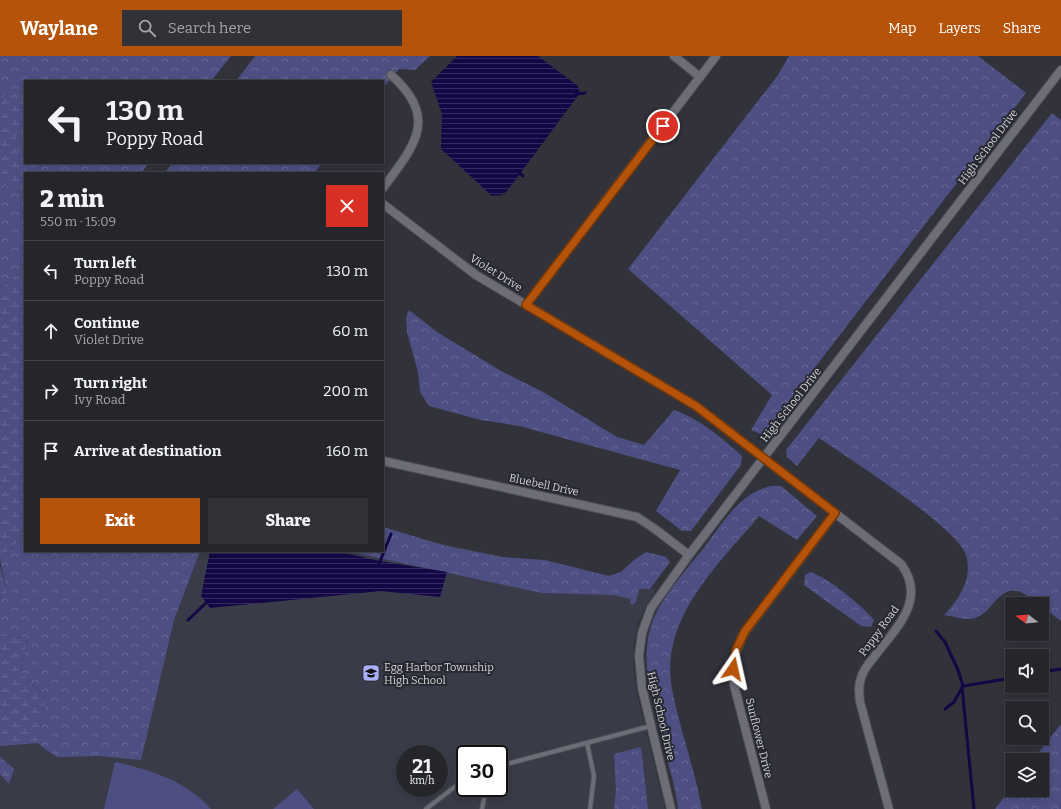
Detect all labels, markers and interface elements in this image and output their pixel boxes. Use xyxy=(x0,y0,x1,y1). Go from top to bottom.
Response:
search box xyxy=(122,10,402,46)
text: Waylane xyxy=(20,17,98,40)
icon: search xyxy=(136,17,158,39)
text: Search here xyxy=(168,19,251,37)
text: Map xyxy=(888,20,916,37)
text: Layers xyxy=(938,20,981,37)
text: Share xyxy=(1003,20,1041,37)
text: 130 m xyxy=(106,94,184,127)
icon: left xyxy=(40,96,92,148)
street label: High School Drive xyxy=(955,107,1021,187)
pin xyxy=(646,109,680,143)
icon: arrive xyxy=(652,115,674,137)
text: Poppy Road xyxy=(106,128,203,150)
text: 2 min xyxy=(40,185,104,213)
button: close xyxy=(326,185,368,227)
text: 550 m · 15:09 xyxy=(40,214,116,229)
street label: Violet Drive xyxy=(467,252,525,294)
text: Turn left xyxy=(74,254,136,272)
icon: left xyxy=(40,260,62,282)
text: 130 m xyxy=(326,262,368,280)
text: Poppy Road xyxy=(74,272,144,287)
text: Continue xyxy=(74,314,140,332)
icon: ahead xyxy=(40,320,62,342)
text: 60 m xyxy=(332,322,368,340)
text: Violet Drive xyxy=(74,332,144,347)
street label: High School Drive xyxy=(758,365,824,445)
text: Turn right xyxy=(74,374,147,392)
icon: right xyxy=(40,380,62,402)
text: 200 m xyxy=(323,382,368,400)
text: Ivy Road xyxy=(74,392,125,407)
icon: arrive xyxy=(40,440,62,462)
text: Arrive at destination xyxy=(74,442,221,460)
text: 160 m xyxy=(326,442,368,460)
street label: Bluebell Drive xyxy=(508,471,580,499)
button: Exit xyxy=(40,498,200,544)
button: Share xyxy=(208,498,368,544)
north arrow xyxy=(1005,597,1049,641)
map controls xyxy=(1005,597,1049,797)
street label: Poppy Road xyxy=(856,603,902,659)
position arrow xyxy=(712,648,754,690)
button: sound xyxy=(1005,649,1049,693)
place label: Egg Harbor Township High School xyxy=(384,661,494,687)
school or university icon: Egg Harbor Township High School xyxy=(361,663,381,683)
street label: High School Drive xyxy=(644,670,678,762)
street label: Sunflower Drive xyxy=(743,697,775,779)
button: search xyxy=(1005,701,1049,745)
speed limit sign: 30 xyxy=(456,745,508,797)
button: layers xyxy=(1005,753,1049,797)
text: 21 xyxy=(412,754,432,778)
text: km/h xyxy=(410,775,434,787)

